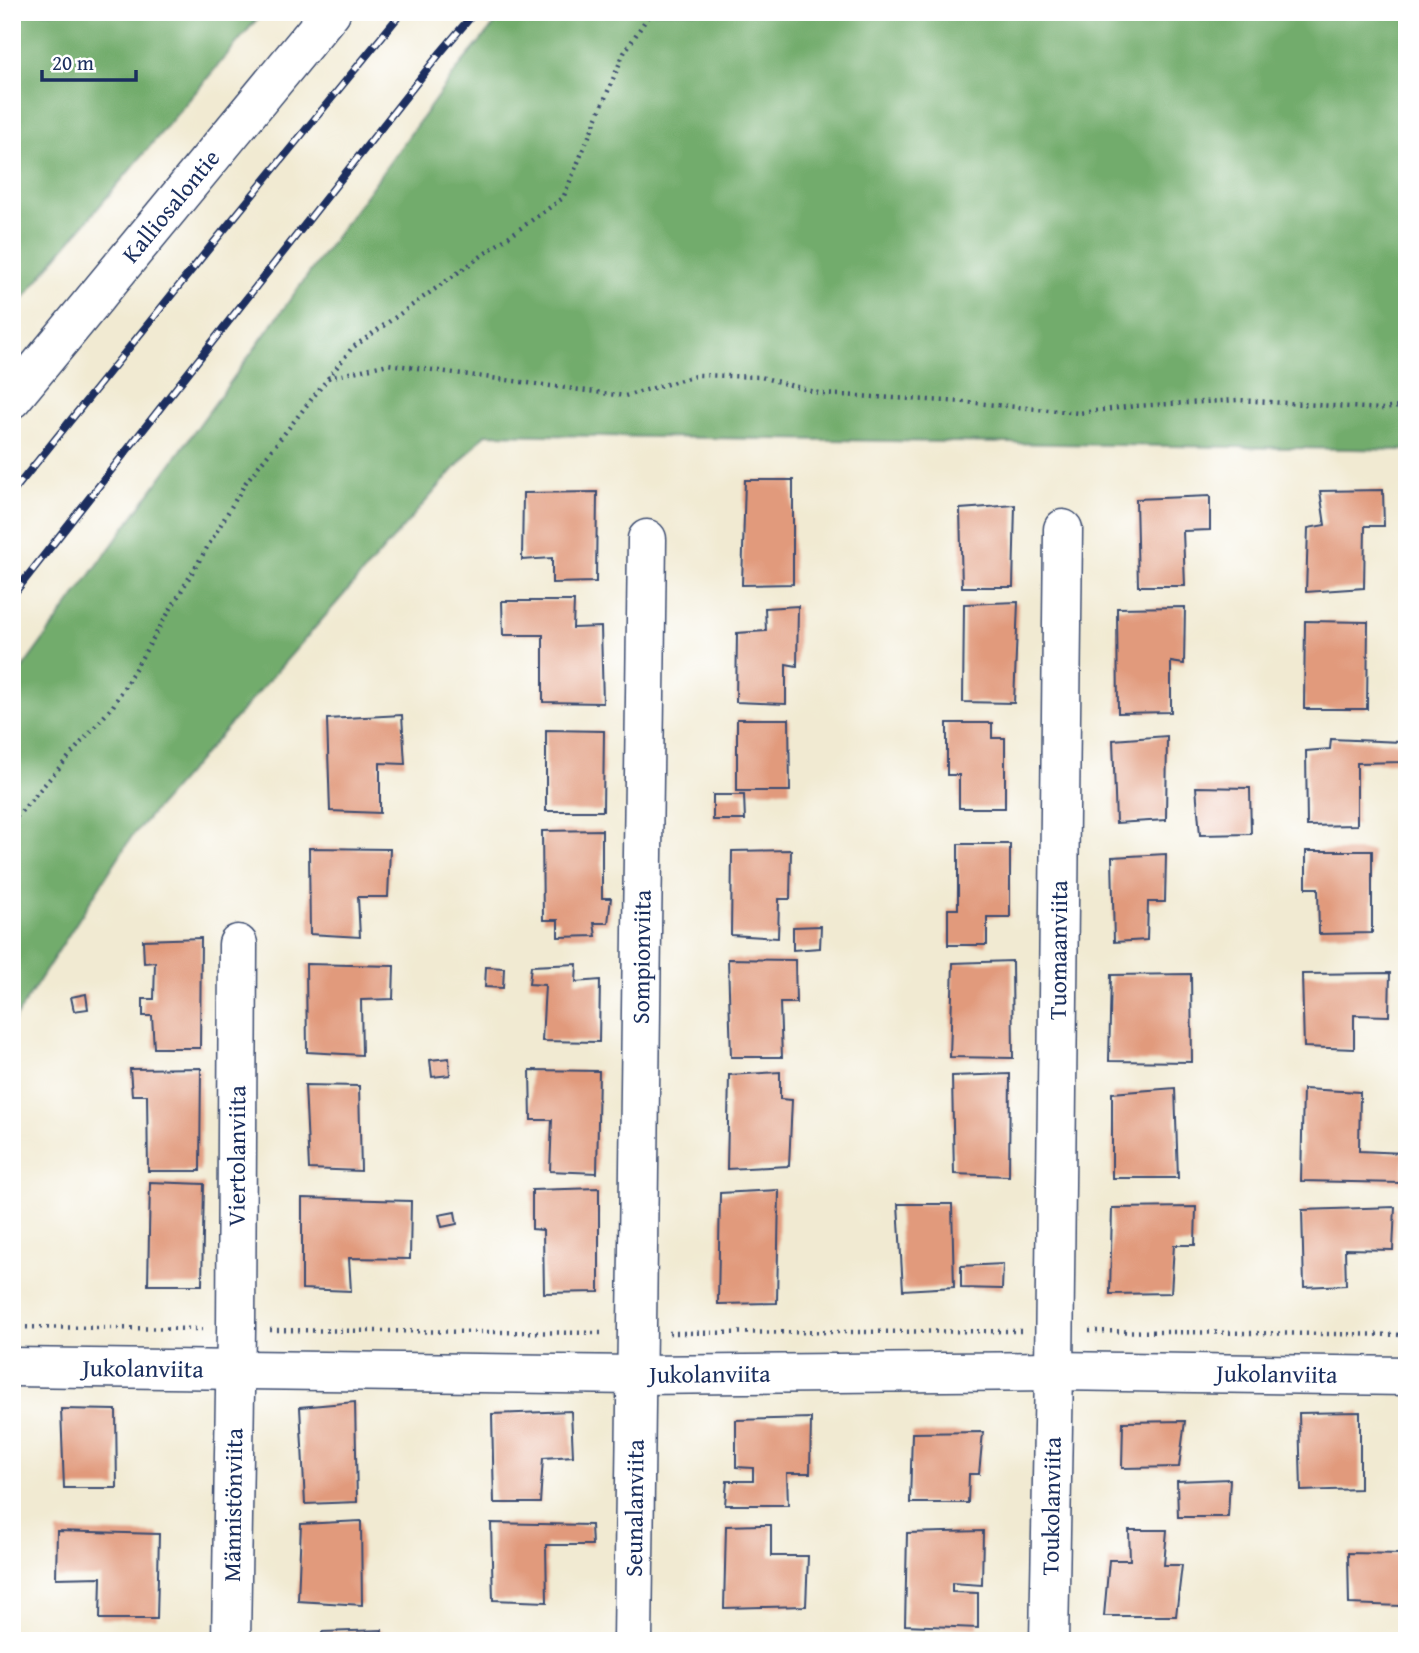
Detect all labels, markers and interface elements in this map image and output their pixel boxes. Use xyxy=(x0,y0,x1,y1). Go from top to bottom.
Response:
scale bar xyxy=(42,38,136,82)
text: 20 m xyxy=(52,47,94,78)
street label: Kalliosalontie xyxy=(113,141,228,270)
street label: Tuomaanviita xyxy=(1040,879,1076,1020)
street label: Sompionviita xyxy=(623,889,660,1024)
street label: Viertolanviita xyxy=(219,1085,254,1227)
street label: Jukolanviita xyxy=(79,1350,205,1386)
street label: Jukolanviita xyxy=(1213,1355,1338,1392)
street label: Jukolanviita xyxy=(646,1356,771,1392)
street label: Männistönviita xyxy=(214,1427,251,1582)
street label: Toukolanviita xyxy=(1032,1436,1070,1576)
street label: Seunalanviita xyxy=(616,1438,653,1577)

